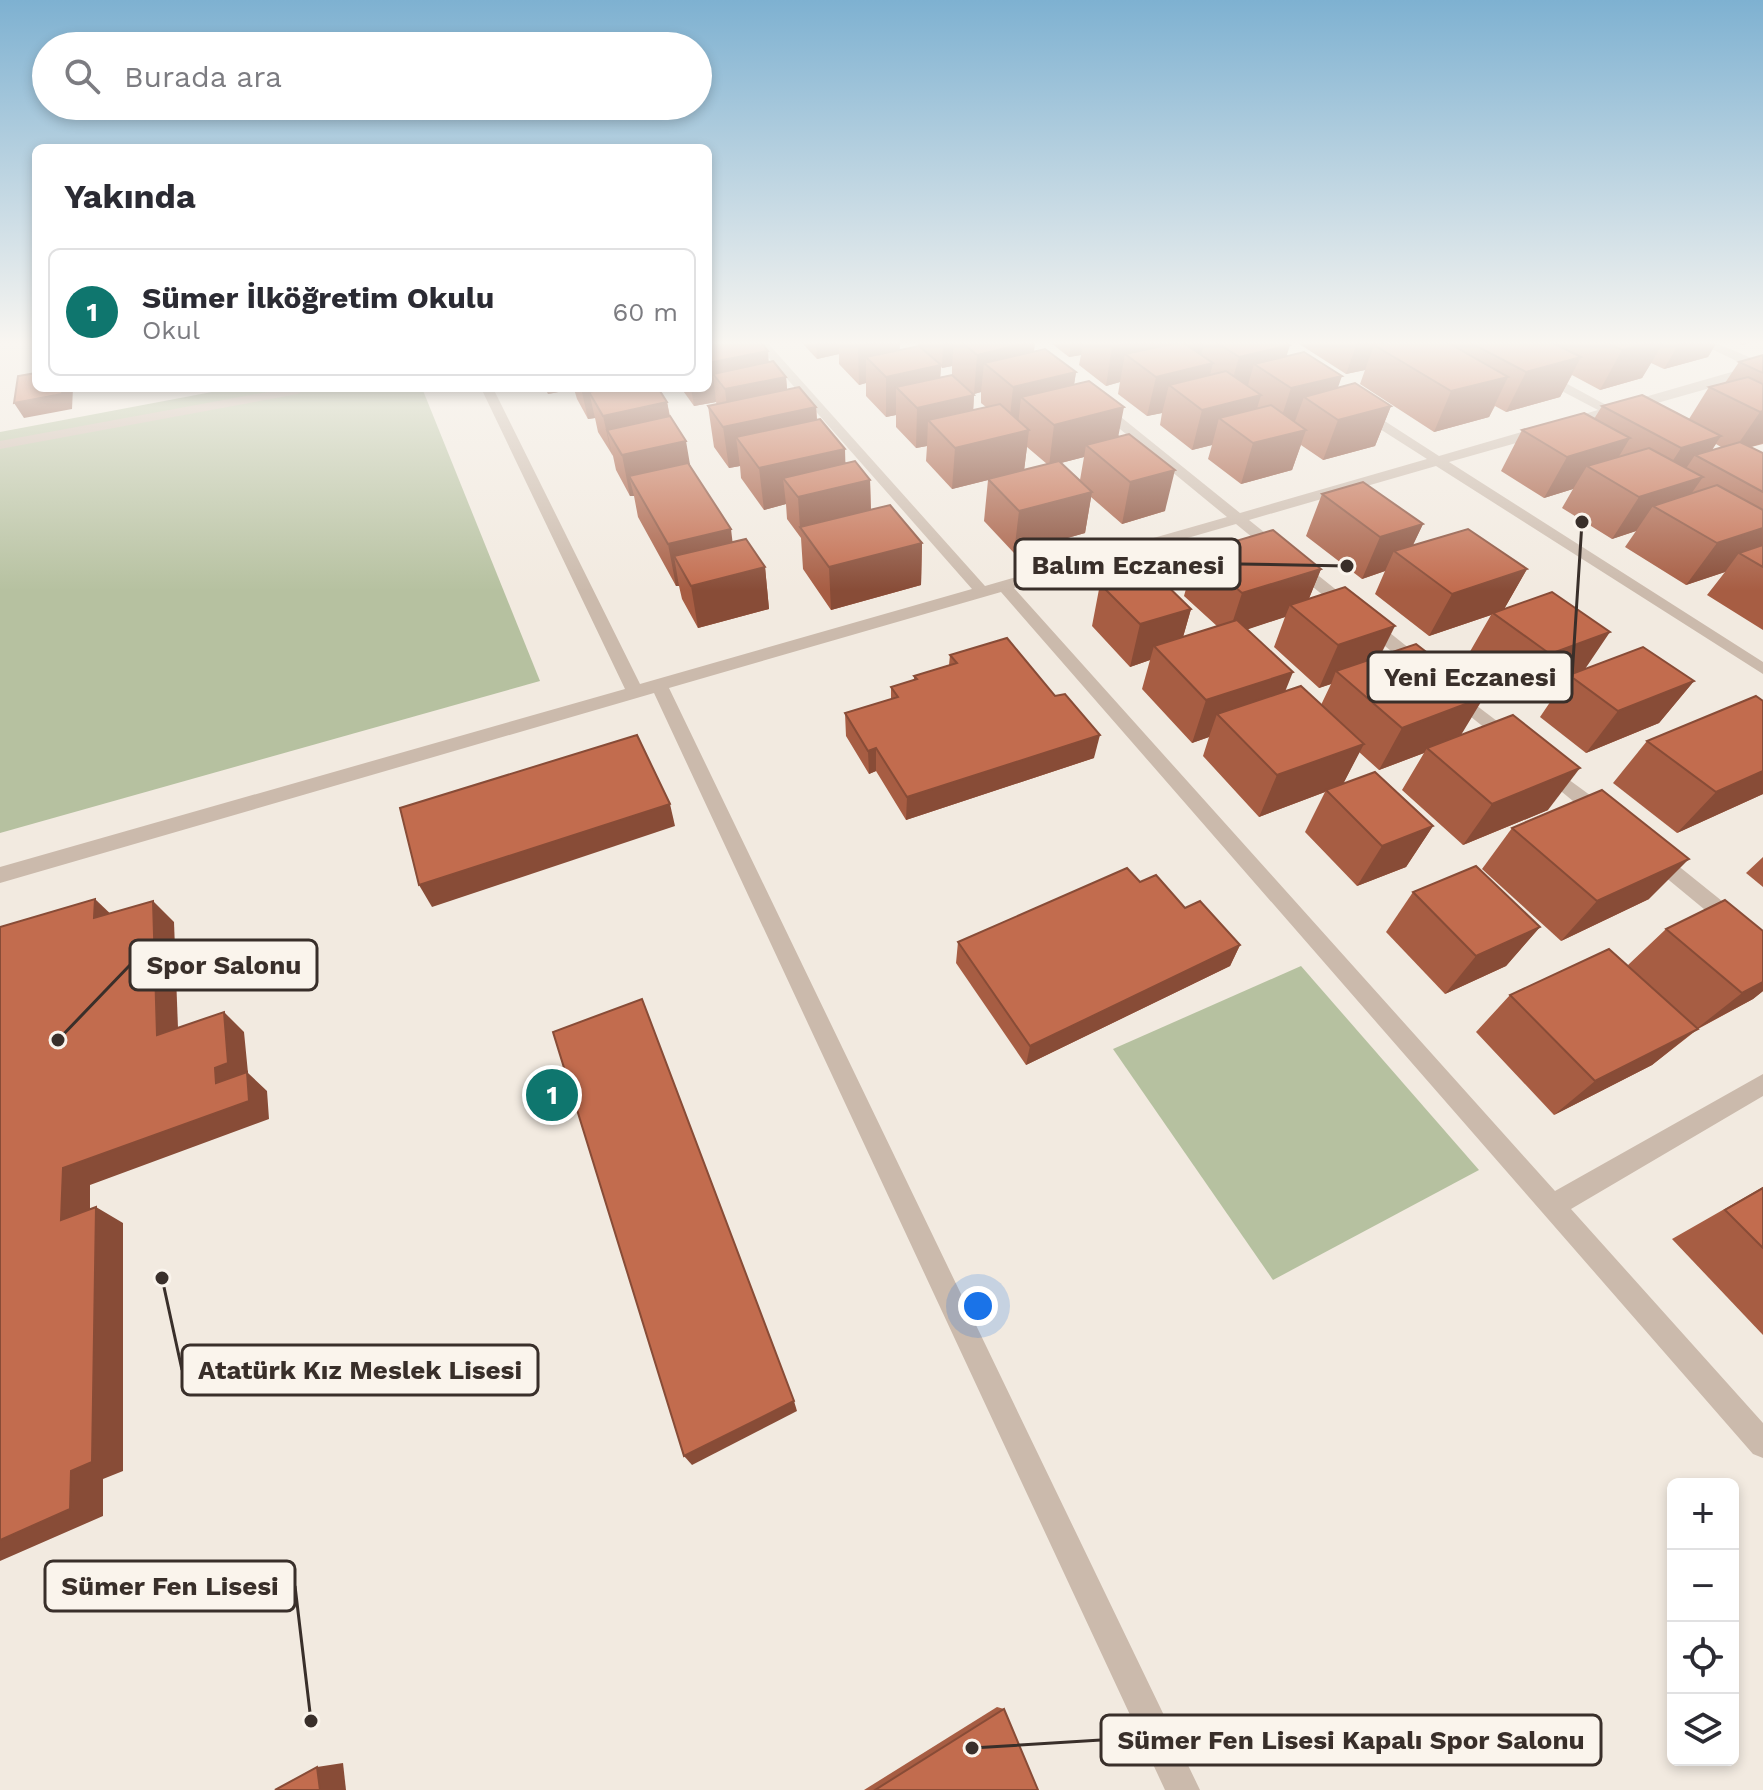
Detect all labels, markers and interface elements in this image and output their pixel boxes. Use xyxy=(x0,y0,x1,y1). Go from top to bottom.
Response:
search box xyxy=(32,32,712,120)
icon: search xyxy=(60,54,104,98)
text: Burada ara xyxy=(124,59,282,94)
text: Yakında xyxy=(64,176,196,216)
text: Sümer İlköğretim Okulu xyxy=(142,280,494,315)
text: 1 xyxy=(86,297,98,327)
text: 60 m xyxy=(612,297,678,327)
text: Okul xyxy=(142,315,200,345)
callout: Balım Eczanesi xyxy=(1015,539,1240,589)
text: Balım Eczanesi xyxy=(1032,550,1224,580)
callout: Yeni Eczanesi xyxy=(1368,652,1572,702)
text: Yeni Eczanesi xyxy=(1384,662,1556,692)
callout: Spor Salonu xyxy=(130,940,317,990)
text: Spor Salonu xyxy=(147,950,301,980)
pin: 1 xyxy=(526,1065,578,1125)
your location xyxy=(958,1286,998,1326)
callout: Atatürk Kız Meslek Lisesi xyxy=(182,1345,538,1395)
text: Atatürk Kız Meslek Lisesi xyxy=(198,1355,522,1385)
map controls xyxy=(1667,1478,1739,1766)
button: + xyxy=(1667,1478,1739,1550)
button: − xyxy=(1667,1550,1739,1622)
callout: Sümer Fen Lisesi xyxy=(45,1561,295,1611)
text: Sümer Fen Lisesi xyxy=(61,1571,279,1601)
button: locate xyxy=(1667,1622,1739,1694)
button: layers xyxy=(1667,1694,1739,1766)
callout: Sümer Fen Lisesi Kapalı Spor Salonu xyxy=(1101,1715,1601,1765)
text: Sümer Fen Lisesi Kapalı Spor Salonu xyxy=(1117,1725,1585,1755)

